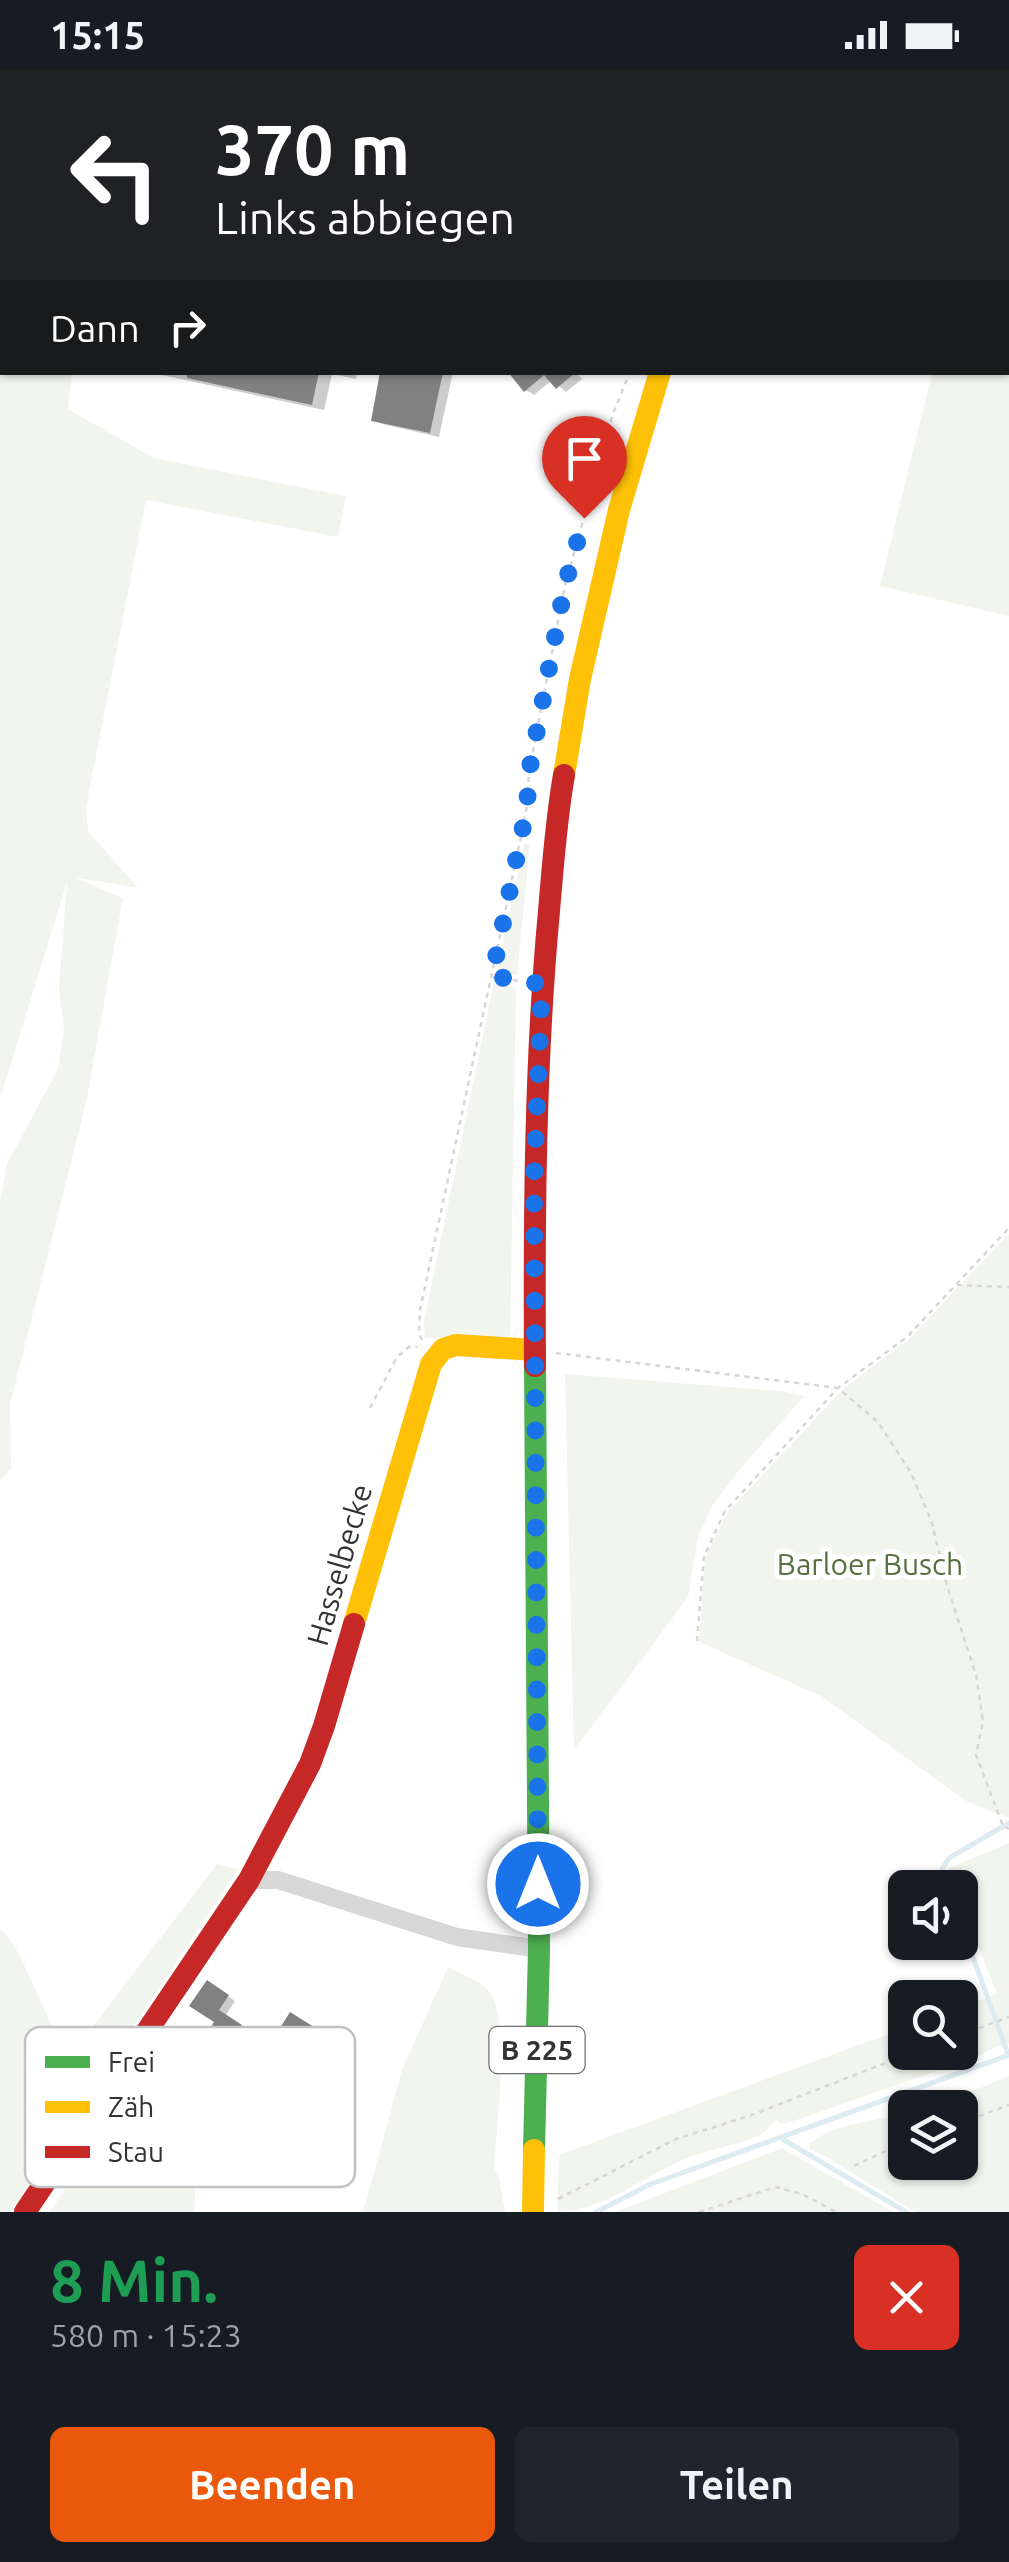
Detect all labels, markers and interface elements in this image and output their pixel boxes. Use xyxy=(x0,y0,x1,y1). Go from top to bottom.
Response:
text: 15:15 xyxy=(50,14,145,56)
icon: left xyxy=(50,110,180,240)
text: 370 m xyxy=(215,110,410,188)
text: Links abbiegen xyxy=(215,192,515,243)
icon: right xyxy=(160,300,215,355)
text: Dann xyxy=(50,307,140,349)
pin xyxy=(542,416,627,519)
icon: arrive xyxy=(557,431,612,486)
street label: Hasselbecke xyxy=(300,1480,378,1649)
park label: Barloer Busch xyxy=(777,1547,963,1581)
position arrow xyxy=(486,1832,590,1936)
map controls xyxy=(888,1870,978,2180)
button: sound xyxy=(888,1870,978,1960)
button: search xyxy=(888,1980,978,2070)
legend xyxy=(25,2027,355,2187)
road number: B 225 xyxy=(490,2027,584,2073)
text: Frei xyxy=(108,2046,155,2077)
button: layers xyxy=(888,2090,978,2180)
text: Zäh xyxy=(108,2091,154,2122)
text: Stau xyxy=(108,2136,164,2167)
button: close xyxy=(854,2245,959,2350)
text: 8 Min. xyxy=(50,2246,218,2313)
text: 580 m · 15:23 xyxy=(50,2317,242,2353)
button: Beenden xyxy=(50,2427,495,2542)
button: Teilen xyxy=(515,2427,959,2542)

